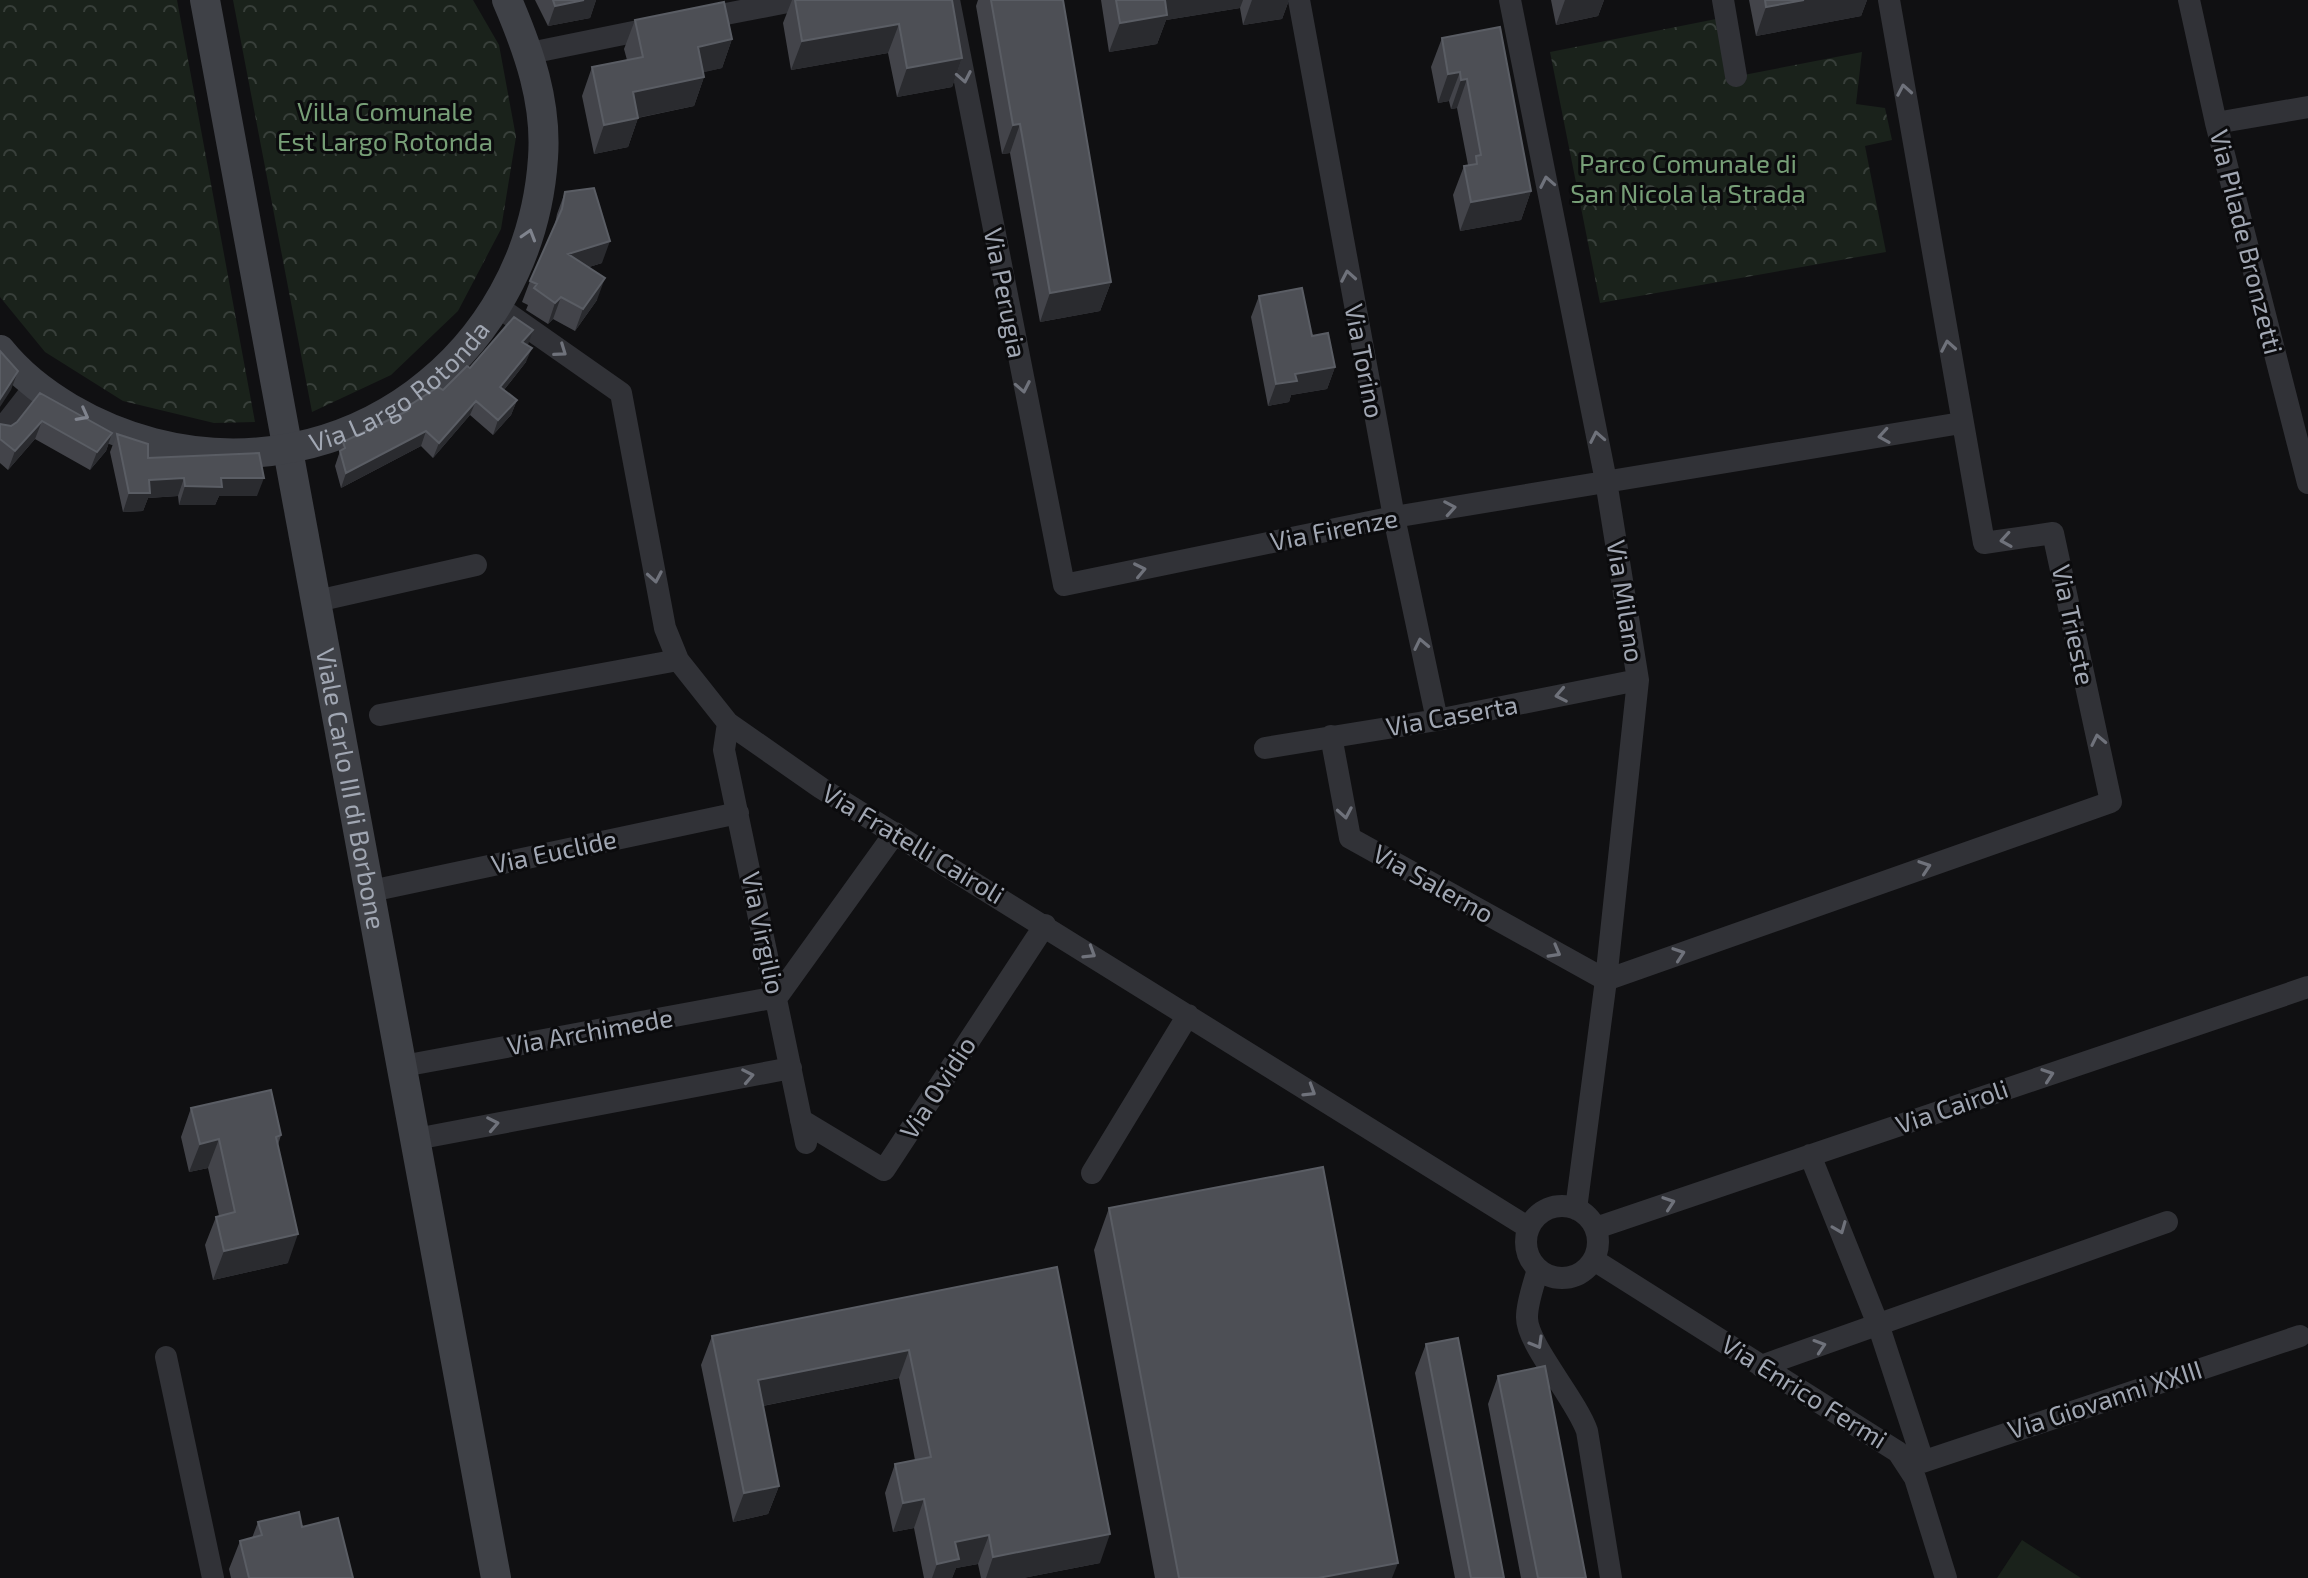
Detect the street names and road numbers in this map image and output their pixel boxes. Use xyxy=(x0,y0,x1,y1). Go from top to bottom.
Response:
street label: Via Pilade Bronzetti xyxy=(2205,126,2290,357)
street label: Via Perugia xyxy=(979,225,1034,360)
street label: Via Torino xyxy=(1339,301,1392,420)
street label: Via Largo Rotonda xyxy=(305,314,495,457)
street label: Via Firenze xyxy=(1267,501,1400,556)
street label: Via Milano xyxy=(1602,537,1651,664)
street label: Via Trieste xyxy=(2047,562,2102,688)
street label: Viale Carlo III di Borbone xyxy=(311,645,393,932)
street label: Via Caserta xyxy=(1383,688,1520,741)
street label: Via Fratelli Cairoli xyxy=(817,776,1010,909)
street label: Via Euclide xyxy=(488,822,619,879)
street label: Via Salerno xyxy=(1368,837,1499,929)
street label: Via Virgilio xyxy=(736,869,793,997)
street label: Via Archimede xyxy=(504,1001,675,1060)
street label: Via Ovidio xyxy=(892,1030,981,1144)
street label: Via Cairoli xyxy=(1891,1072,2012,1139)
street label: Via Enrico Fermi xyxy=(1716,1327,1893,1454)
street label: Via Giovanni XXIII xyxy=(2004,1353,2206,1445)

